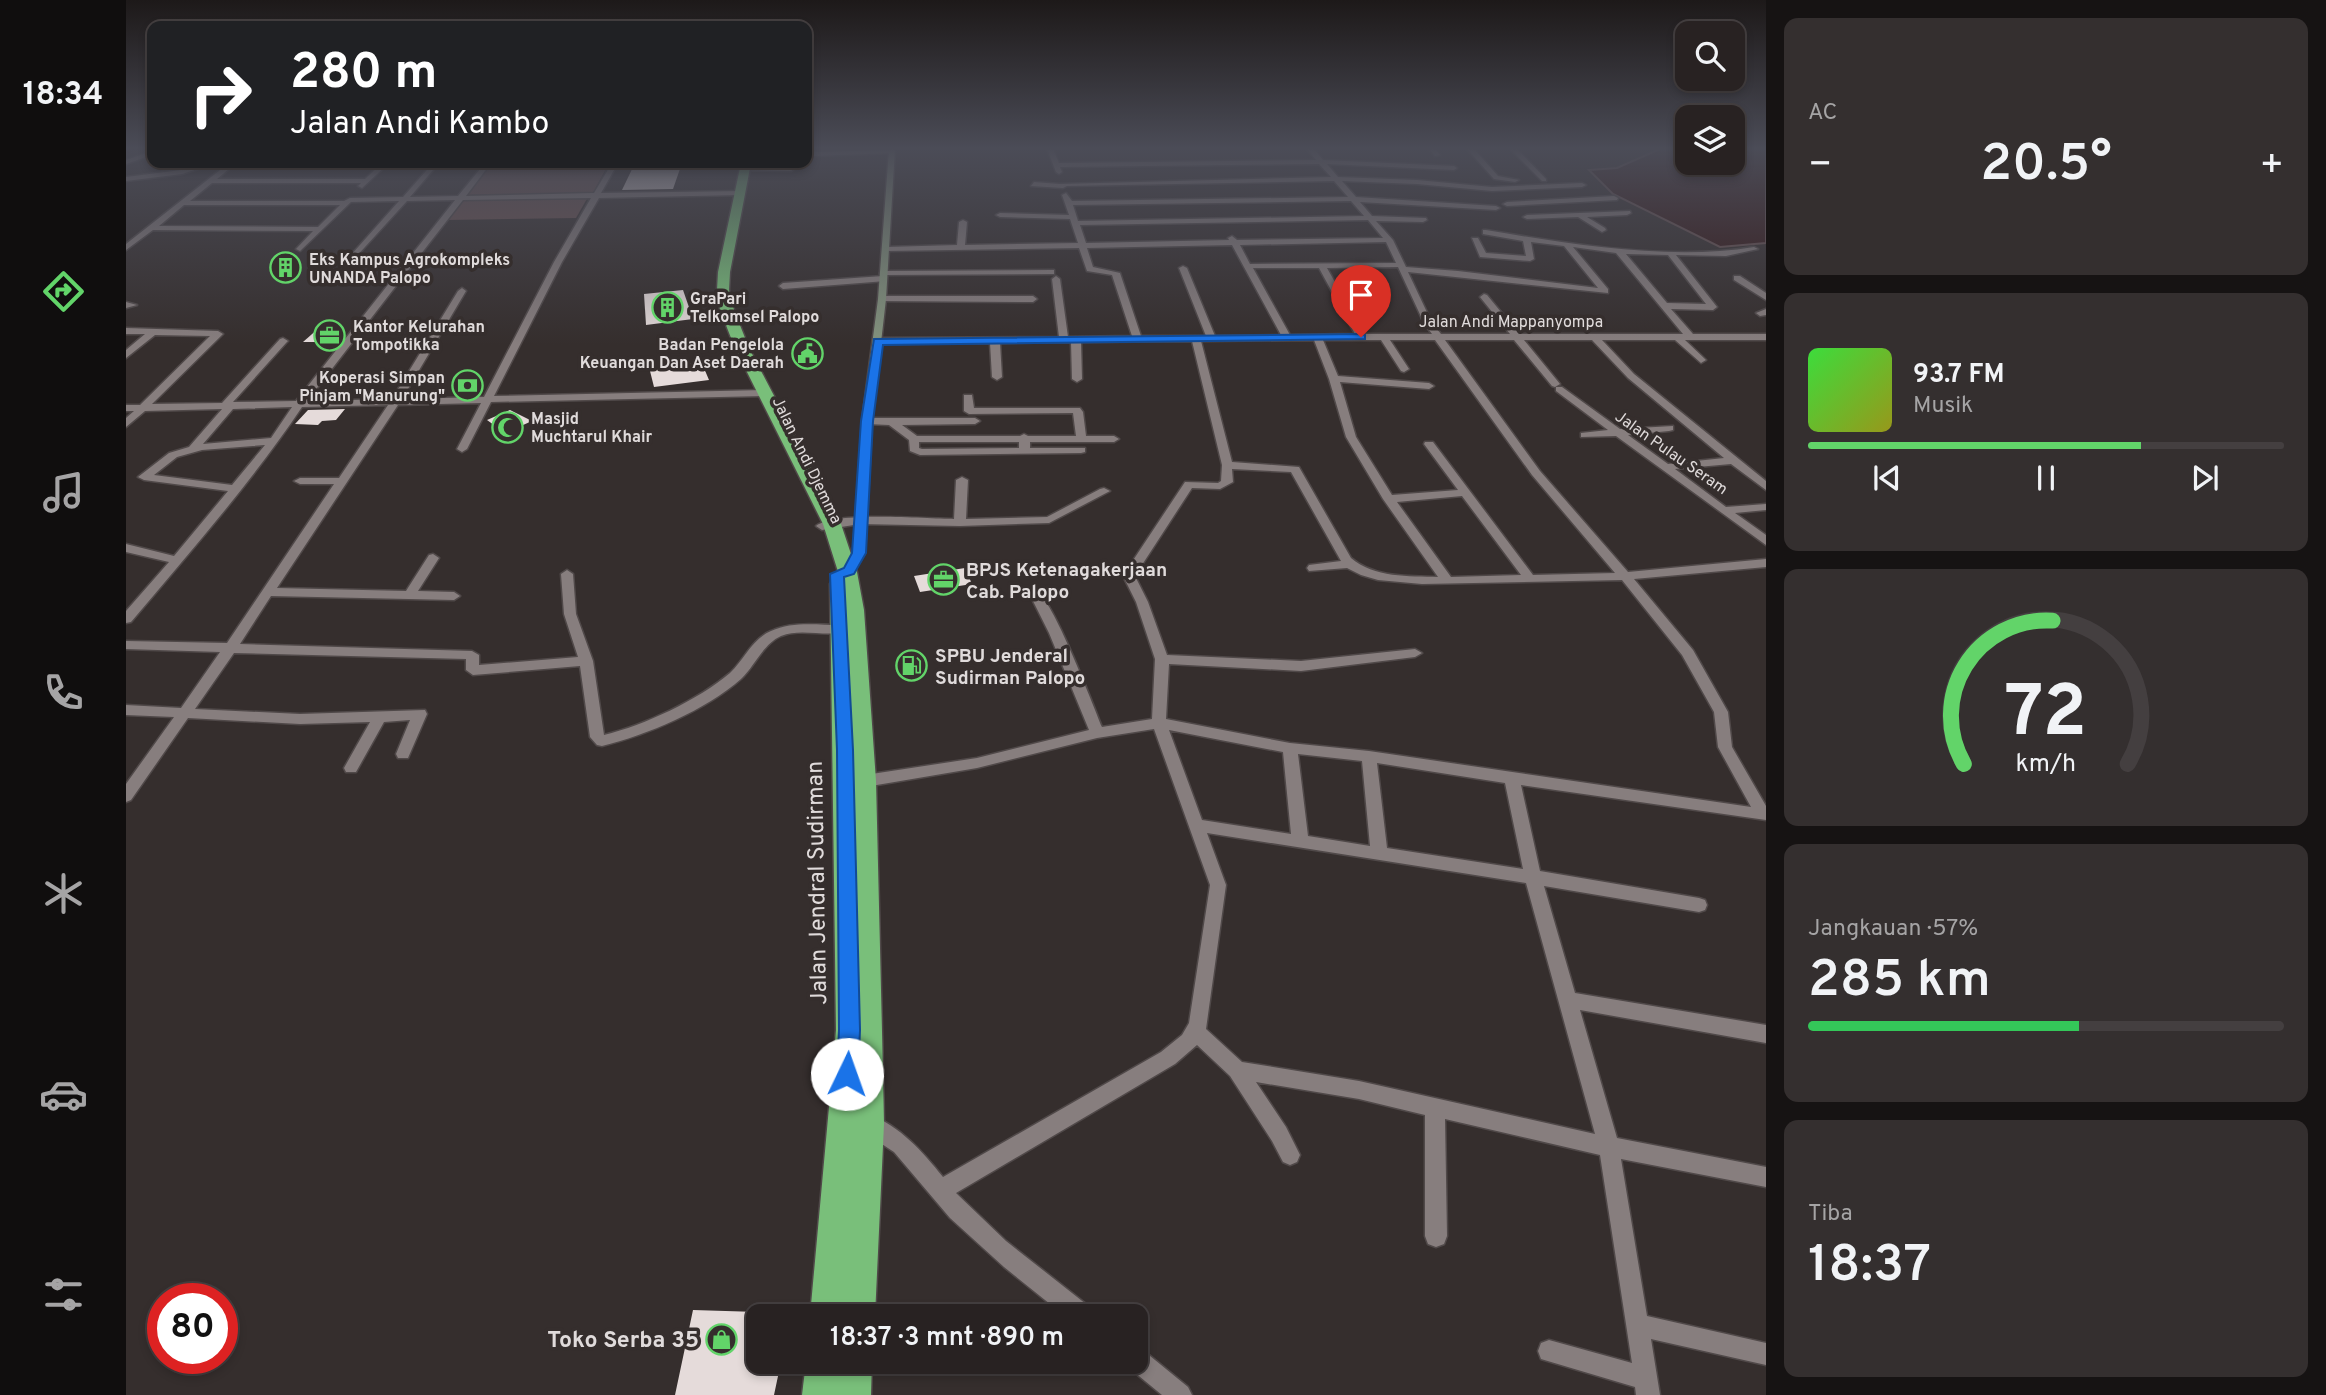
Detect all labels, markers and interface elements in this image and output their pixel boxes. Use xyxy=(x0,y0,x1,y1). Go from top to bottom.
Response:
map controls xyxy=(1675,21,1745,175)
button: search xyxy=(1675,21,1745,91)
text: 280 m xyxy=(290,44,437,106)
icon: right xyxy=(175,49,266,140)
text: 18:34 xyxy=(23,76,103,116)
text: AC xyxy=(1808,99,1837,128)
text: Jalan Andi Kambo xyxy=(290,105,549,145)
button: layers xyxy=(1675,105,1745,175)
text: 20.5° xyxy=(1980,133,2112,199)
text: − xyxy=(1808,142,1833,191)
text: + xyxy=(2259,142,2284,191)
building icon: Eks Kampus Agrokompleks UNANDA Palopo xyxy=(269,251,303,285)
place label: Eks Kampus Agrokompleks UNANDA Palopo xyxy=(309,251,510,289)
pin xyxy=(1331,265,1391,337)
icon: directions xyxy=(39,267,88,316)
icon: arrive xyxy=(1342,276,1380,314)
building icon: GraPari Telkomsel Palopo xyxy=(650,290,684,324)
place label: GraPari Telkomsel Palopo xyxy=(690,290,819,328)
street label: Jalan Andi Mappanyompa xyxy=(1419,313,1603,333)
office icon: Kantor Kelurahan Tompotikka xyxy=(313,318,347,352)
place label: Kantor Kelurahan Tompotikka xyxy=(353,318,485,356)
place label: Badan Pengelola Keuangan Dan Aset Daerah xyxy=(580,336,784,374)
public building icon: Badan Pengelola Keuangan Dan Aset Daerah xyxy=(790,336,824,370)
text: 93.7 FM xyxy=(1913,359,2005,392)
place label: Koperasi Simpan Pinjam "Manurung" xyxy=(299,369,445,407)
bank icon: Koperasi Simpan Pinjam "Manurung" xyxy=(451,369,485,403)
text: Musik xyxy=(1913,392,1973,421)
street label: Jalan Andi Djemma xyxy=(767,394,846,528)
street label: Jalan Pulau Seram xyxy=(1611,407,1731,500)
mosque icon: Masjid Muchtarul Khair xyxy=(491,410,525,444)
place label: Masjid Muchtarul Khair xyxy=(531,410,652,448)
icon: previous xyxy=(1868,459,1906,497)
icon: pause xyxy=(2027,459,2065,497)
icon: next xyxy=(2186,459,2224,497)
icon: music xyxy=(39,468,88,517)
place label: BPJS Ketenagakerjaan Cab. Palopo xyxy=(966,559,1167,605)
office icon: BPJS Ketenagakerjaan Cab. Palopo xyxy=(926,563,960,597)
place label: SPBU Jenderal Sudirman Palopo xyxy=(935,645,1085,691)
fuel station icon: SPBU Jenderal Sudirman Palopo xyxy=(895,649,929,683)
icon: phone xyxy=(39,668,88,717)
text: 72 xyxy=(2005,670,2087,762)
text: km/h xyxy=(2016,748,2076,780)
street label: Jalan Jendral Sudirman xyxy=(802,761,835,1005)
icon: climate xyxy=(39,869,88,918)
text: Jangkauan · 57% xyxy=(1808,915,1978,944)
text: 285 km xyxy=(1808,949,1991,1015)
position arrow xyxy=(810,1037,884,1111)
icon: car xyxy=(39,1070,88,1119)
text: Tiba xyxy=(1808,1200,1853,1229)
text: 18:37 xyxy=(1808,1234,1931,1300)
icon: filters xyxy=(39,1270,88,1319)
speed limit sign: 80 xyxy=(147,1283,238,1374)
shop icon: Toko Serba 35 xyxy=(705,1322,739,1356)
text: 18:37 · 3 mnt · 890 m xyxy=(830,1322,1064,1355)
place label: Toko Serba 35 xyxy=(547,1327,699,1356)

